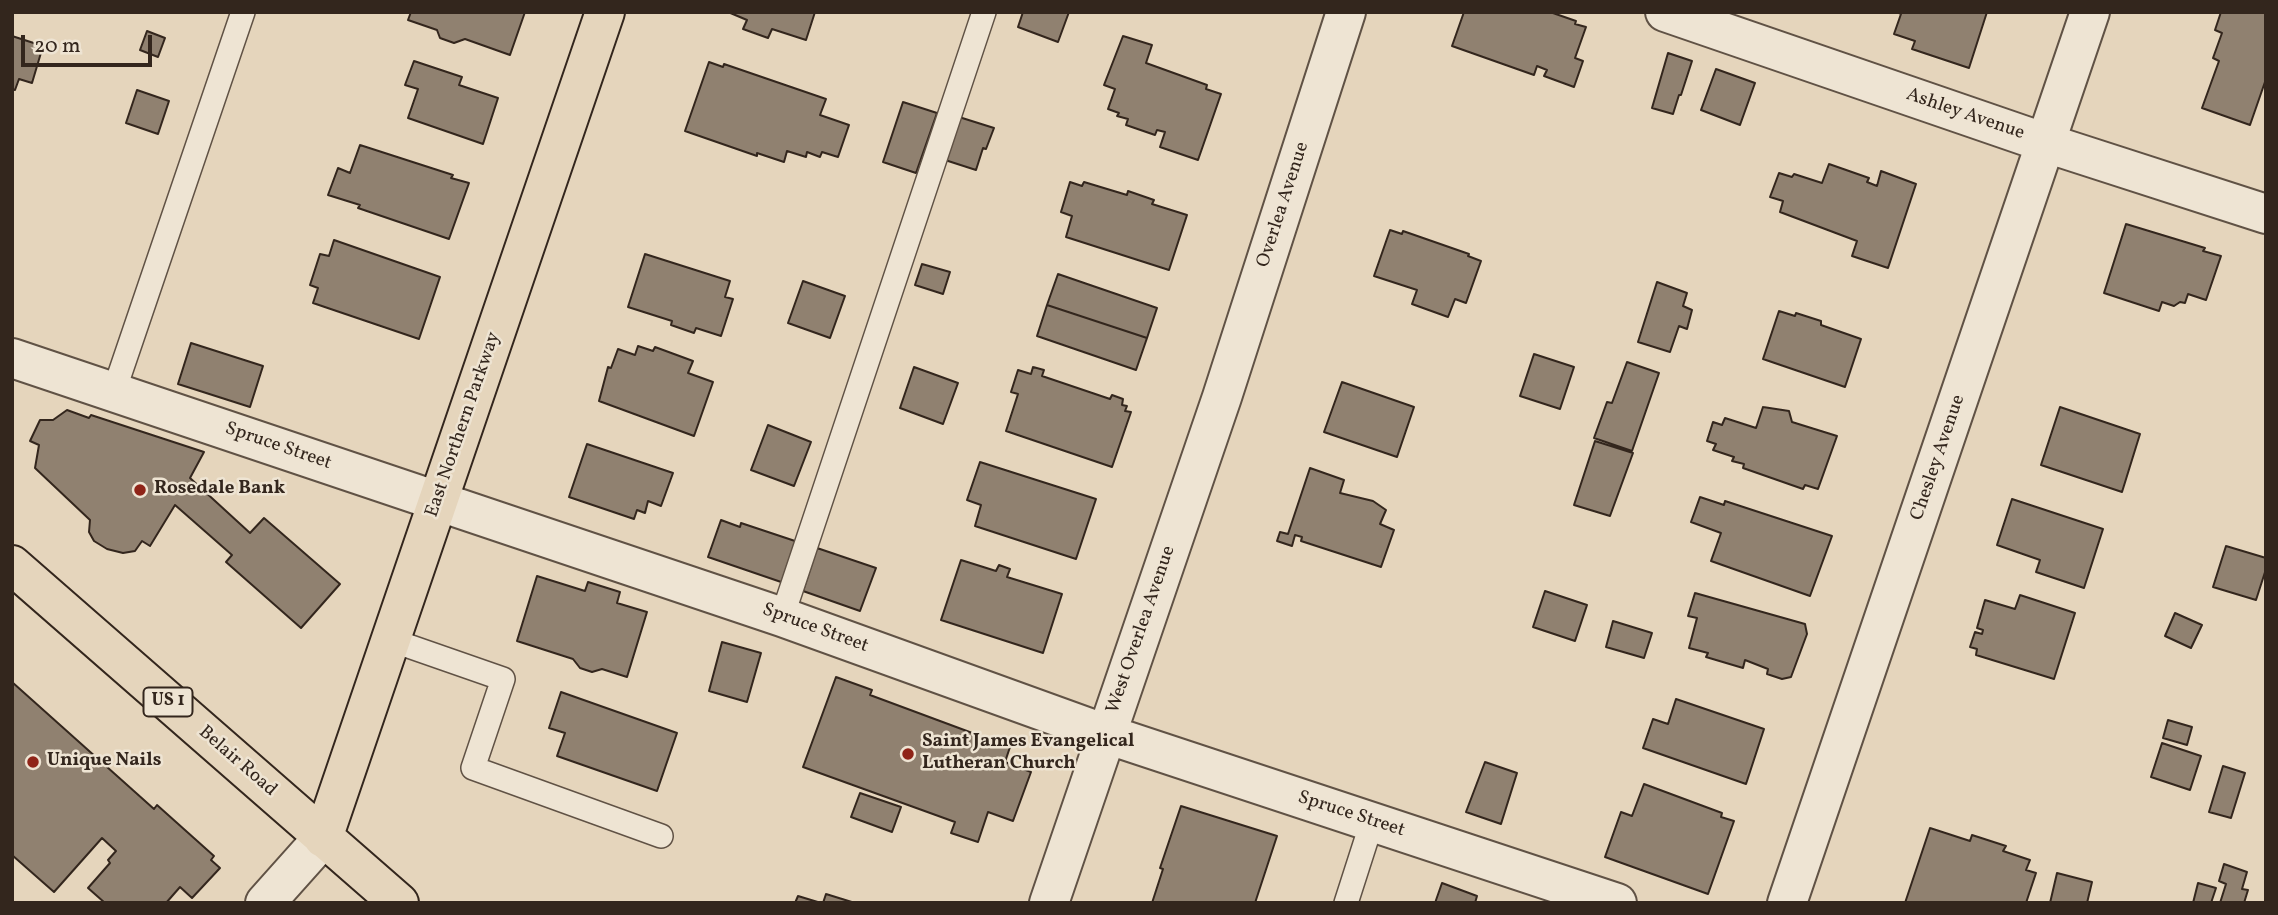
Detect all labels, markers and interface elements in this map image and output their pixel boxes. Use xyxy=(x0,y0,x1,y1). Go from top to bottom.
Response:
scale bar xyxy=(24,21,156,65)
text: 20 m xyxy=(34,32,80,61)
street label: Ashley Avenue xyxy=(1903,84,2027,146)
street label: Overlea Avenue xyxy=(1253,139,1315,271)
street label: East Northern Parkway xyxy=(422,329,506,521)
street label: Chesley Avenue xyxy=(1907,392,1971,524)
street label: Spruce Street xyxy=(222,418,334,476)
place label: Rosedale Bank xyxy=(154,479,285,501)
marker: Rosedale Bank xyxy=(132,482,148,498)
street label: West Overlea Avenue xyxy=(1103,543,1181,717)
street label: Spruce Street xyxy=(759,599,871,659)
road number: US 1 xyxy=(144,688,192,716)
street label: Belair Road xyxy=(193,722,281,802)
place label: Saint James Evangelical Lutheran Church xyxy=(922,732,1134,776)
marker: Saint James Evangelical Lutheran Church xyxy=(900,746,916,762)
place label: Unique Nails xyxy=(47,751,162,773)
marker: Unique Nails xyxy=(25,754,41,770)
street label: Spruce Street xyxy=(1295,787,1407,843)

